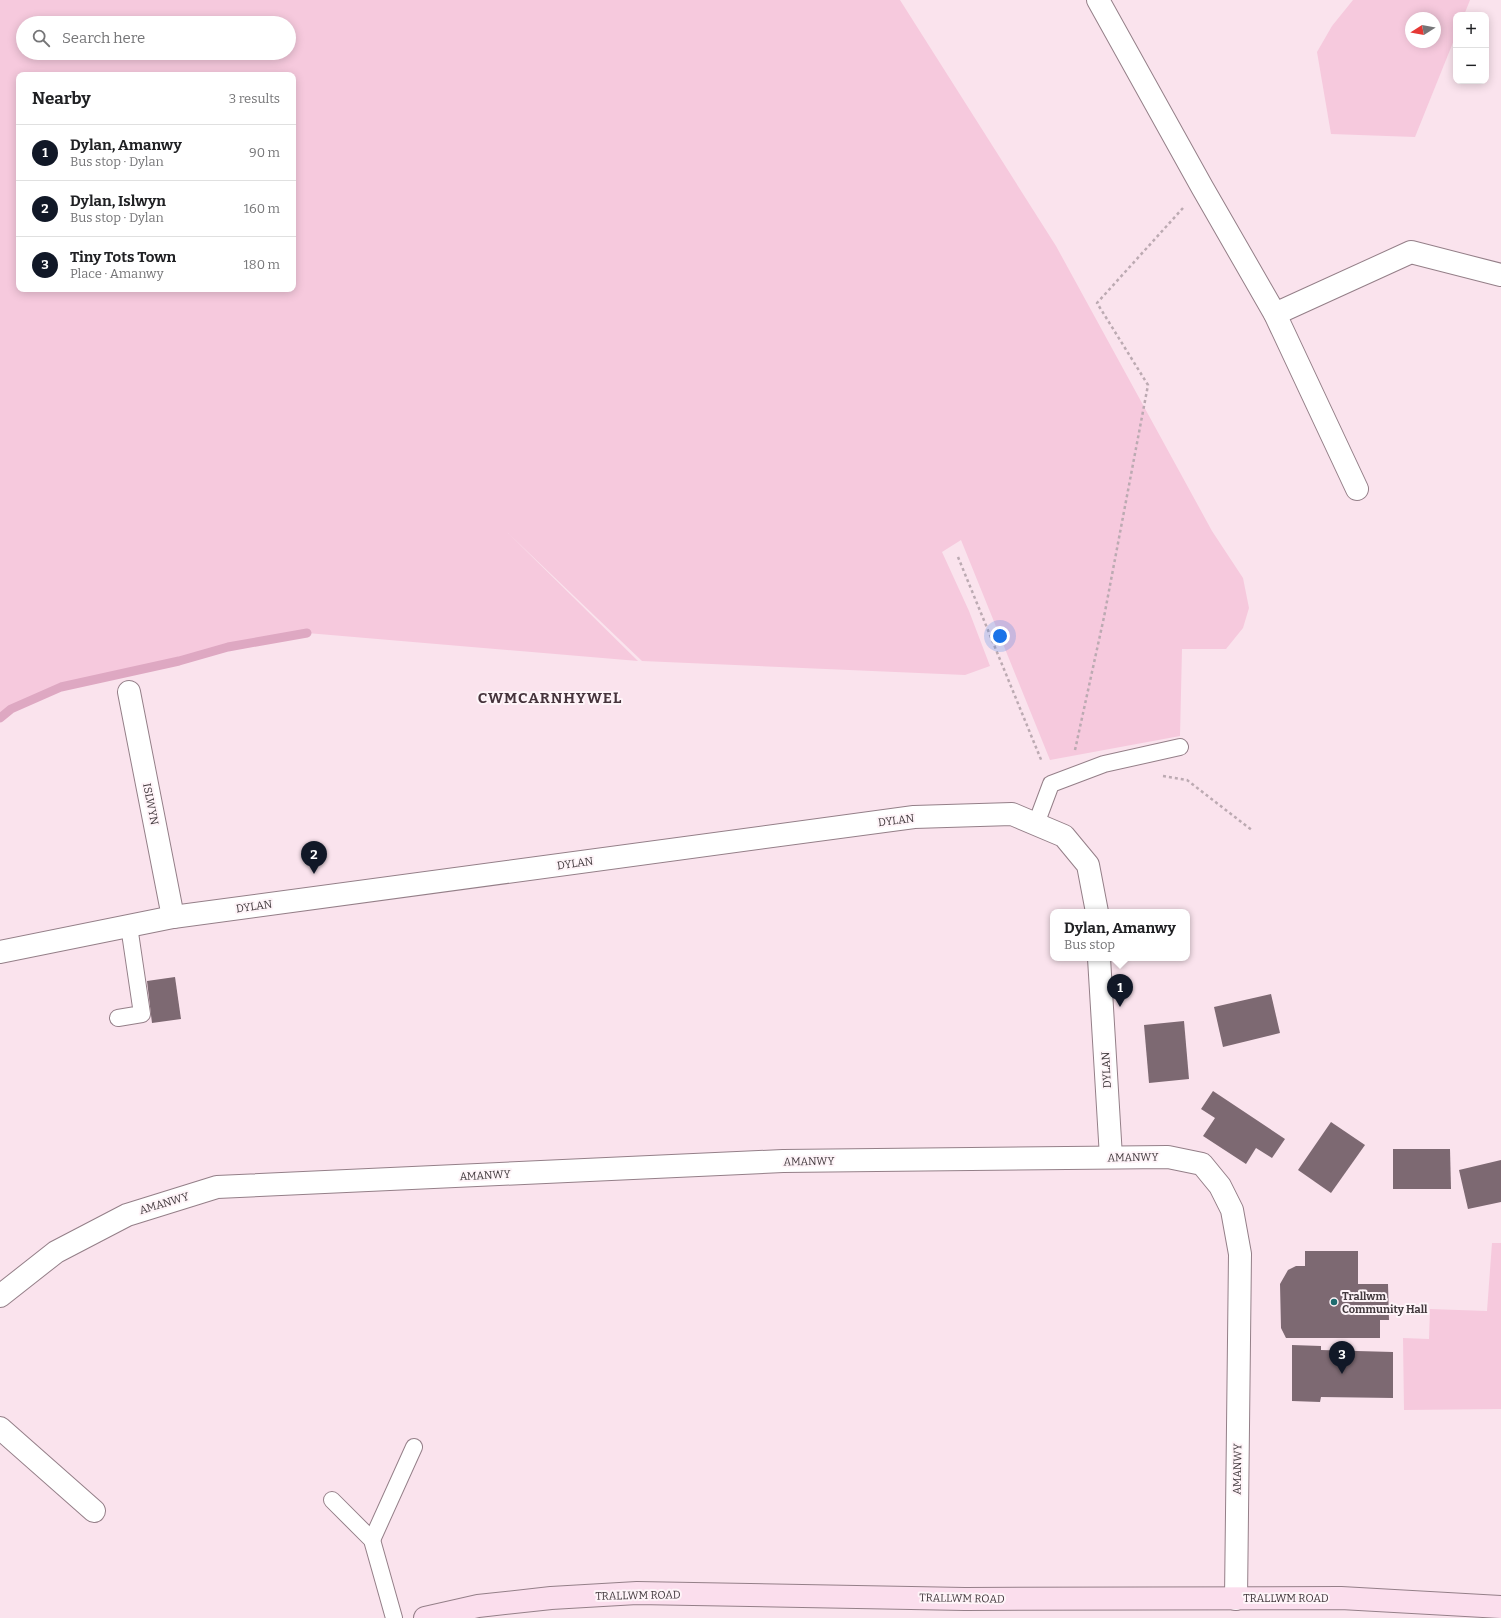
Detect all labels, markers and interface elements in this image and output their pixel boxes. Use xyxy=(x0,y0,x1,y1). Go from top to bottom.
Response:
north arrow xyxy=(1405,12,1441,48)
map controls xyxy=(1453,12,1489,84)
button: + xyxy=(1453,12,1489,48)
search box xyxy=(16,16,296,60)
icon: search xyxy=(30,27,52,49)
text: Search here xyxy=(62,29,145,47)
button: − xyxy=(1453,48,1489,84)
text: Nearby xyxy=(32,88,91,109)
text: 3 results xyxy=(229,91,280,106)
text: Dylan, Amanwy xyxy=(70,136,182,154)
text: 1 xyxy=(42,145,48,160)
text: 90 m xyxy=(249,145,280,160)
text: Bus stop · Dylan xyxy=(70,154,164,169)
text: Dylan, Islwyn xyxy=(70,192,166,210)
text: 2 xyxy=(41,201,49,216)
text: 160 m xyxy=(244,201,280,216)
text: Bus stop · Dylan xyxy=(70,210,164,225)
text: Tiny Tots Town xyxy=(70,248,176,266)
text: 3 xyxy=(41,257,49,272)
text: 180 m xyxy=(244,257,280,272)
text: Place · Amanwy xyxy=(70,266,164,281)
your location xyxy=(990,626,1010,646)
district label: CWMCARNHYWEL xyxy=(478,689,622,707)
street label: ISLWYN xyxy=(140,782,161,826)
street label: DYLAN xyxy=(877,812,915,829)
pin: 2 xyxy=(301,841,327,874)
street label: DYLAN xyxy=(556,854,594,872)
street label: DYLAN xyxy=(235,897,273,915)
popup xyxy=(1050,909,1190,961)
text: Dylan, Amanwy xyxy=(1064,919,1176,937)
text: Bus stop xyxy=(1064,937,1115,952)
pin: 1 xyxy=(1107,974,1133,1007)
street label: DYLAN xyxy=(1099,1051,1114,1088)
street label: AMANWY xyxy=(1107,1151,1160,1164)
street label: AMANWY xyxy=(783,1155,836,1168)
street label: AMANWY xyxy=(459,1168,512,1183)
street label: AMANWY xyxy=(138,1190,191,1217)
place label: Trallwm Community Hall xyxy=(1342,1290,1428,1316)
marker: Trallwm Community Hall xyxy=(1329,1297,1339,1307)
pin: 3 xyxy=(1329,1341,1355,1374)
street label: AMANWY xyxy=(1231,1442,1244,1495)
street label: TRALLWM ROAD xyxy=(595,1588,681,1603)
street label: TRALLWM ROAD xyxy=(919,1591,1005,1606)
street label: TRALLWM ROAD xyxy=(1243,1592,1329,1605)

